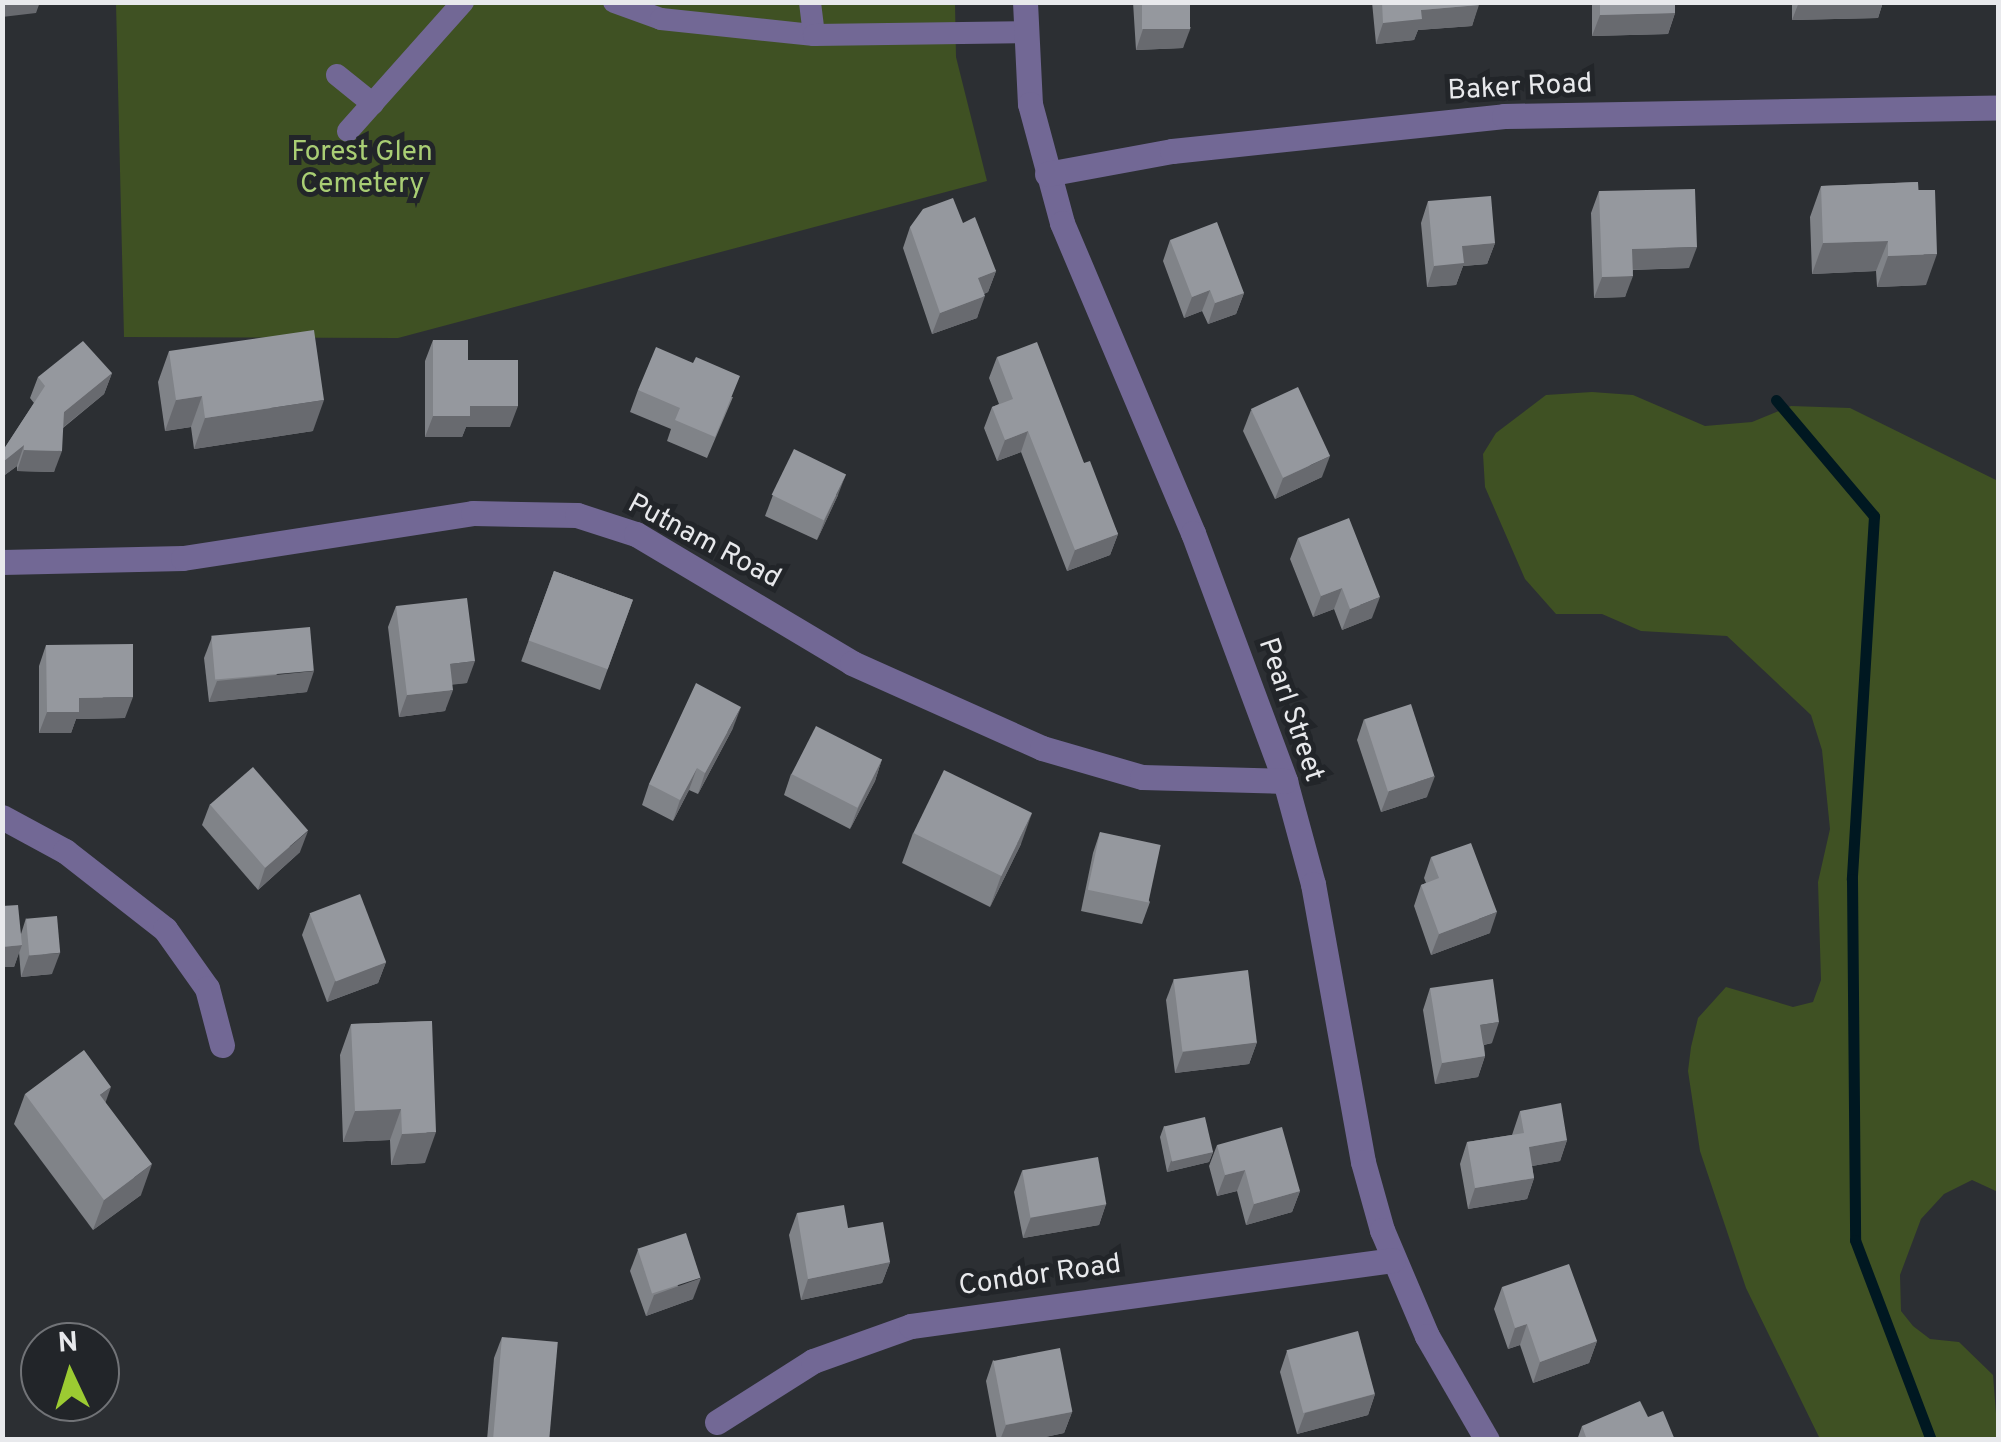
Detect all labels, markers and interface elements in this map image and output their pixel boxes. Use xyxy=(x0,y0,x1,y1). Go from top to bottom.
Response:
street label: Baker Road xyxy=(1447,67,1593,109)
park label: Forest Glen Cemetery xyxy=(291,136,433,202)
street label: Putnam Road xyxy=(622,488,786,596)
street label: Pearl Street xyxy=(1250,634,1330,786)
street label: Condor Road xyxy=(957,1248,1123,1304)
north arrow xyxy=(20,1322,120,1422)
text: N xyxy=(57,1325,79,1363)

